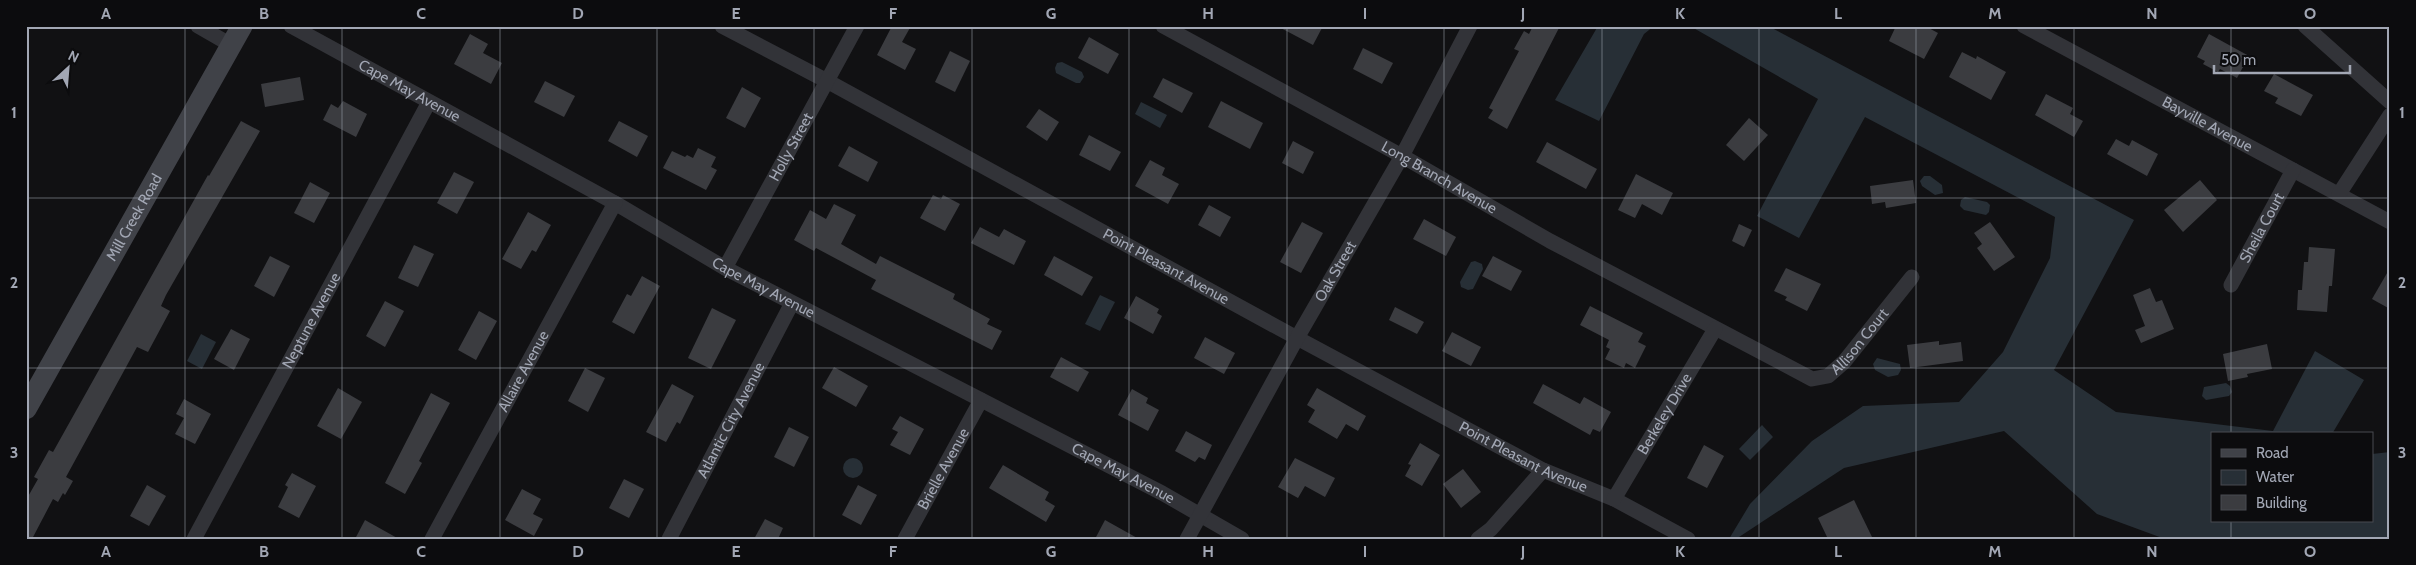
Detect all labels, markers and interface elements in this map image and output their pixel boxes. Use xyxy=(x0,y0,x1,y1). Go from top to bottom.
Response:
text: A xyxy=(101,4,111,23)
text: B xyxy=(259,4,269,23)
text: C xyxy=(416,4,426,23)
text: D xyxy=(572,4,584,23)
text: E xyxy=(731,4,741,23)
text: F xyxy=(889,4,898,23)
text: G xyxy=(1046,4,1056,23)
text: H xyxy=(1202,4,1214,23)
text: I xyxy=(1363,4,1367,23)
text: J xyxy=(1520,4,1525,23)
text: K xyxy=(1675,4,1685,23)
text: L xyxy=(1834,4,1842,23)
text: M xyxy=(1988,4,2002,23)
text: N xyxy=(2146,4,2158,23)
text: O xyxy=(2304,4,2316,23)
north arrow xyxy=(42,42,92,92)
scale bar xyxy=(2214,42,2350,74)
text: N xyxy=(65,46,82,67)
text: 50 m xyxy=(2221,51,2256,69)
street label: Cape May Avenue xyxy=(355,56,464,126)
street label: Bayville Avenue xyxy=(2159,93,2256,156)
text: 1 xyxy=(11,103,17,122)
text: 1 xyxy=(2399,103,2405,122)
street label: Holly Street xyxy=(765,110,817,184)
street label: Long Branch Avenue xyxy=(1378,138,1500,218)
street label: Mill Creek Road xyxy=(102,171,166,264)
street label: Sheila Court xyxy=(2236,190,2288,266)
street label: Point Pleasant Avenue xyxy=(1100,225,1233,308)
street label: Oak Street xyxy=(1311,238,1360,305)
street label: Cape May Avenue xyxy=(709,253,818,322)
street label: Neptune Avenue xyxy=(278,269,345,372)
text: 2 xyxy=(10,273,18,292)
text: 2 xyxy=(2398,273,2406,292)
street label: Allison Court xyxy=(1827,305,1892,378)
street label: Allaire Avenue xyxy=(494,327,553,415)
street label: Atlantic City Avenue xyxy=(693,359,769,481)
street label: Berkeley Drive xyxy=(1634,370,1696,458)
street label: Point Pleasant Avenue xyxy=(1456,418,1590,496)
street label: Brielle Avenue xyxy=(914,425,973,513)
legend xyxy=(2211,432,2374,522)
street label: Cape May Avenue xyxy=(1069,439,1178,508)
text: 3 xyxy=(10,443,18,462)
text: 3 xyxy=(2398,443,2406,462)
text: Road xyxy=(2256,444,2289,462)
text: Water xyxy=(2256,468,2294,486)
text: Building xyxy=(2256,494,2307,512)
text: A xyxy=(101,542,111,561)
text: B xyxy=(259,542,269,561)
text: C xyxy=(416,542,426,561)
text: D xyxy=(572,542,584,561)
text: E xyxy=(731,542,741,561)
text: F xyxy=(889,542,898,561)
text: G xyxy=(1046,542,1056,561)
text: H xyxy=(1202,542,1214,561)
text: I xyxy=(1363,542,1367,561)
text: J xyxy=(1520,542,1525,561)
text: K xyxy=(1675,542,1685,561)
text: L xyxy=(1834,542,1842,561)
text: M xyxy=(1988,542,2002,561)
text: N xyxy=(2146,542,2158,561)
text: O xyxy=(2304,542,2316,561)

